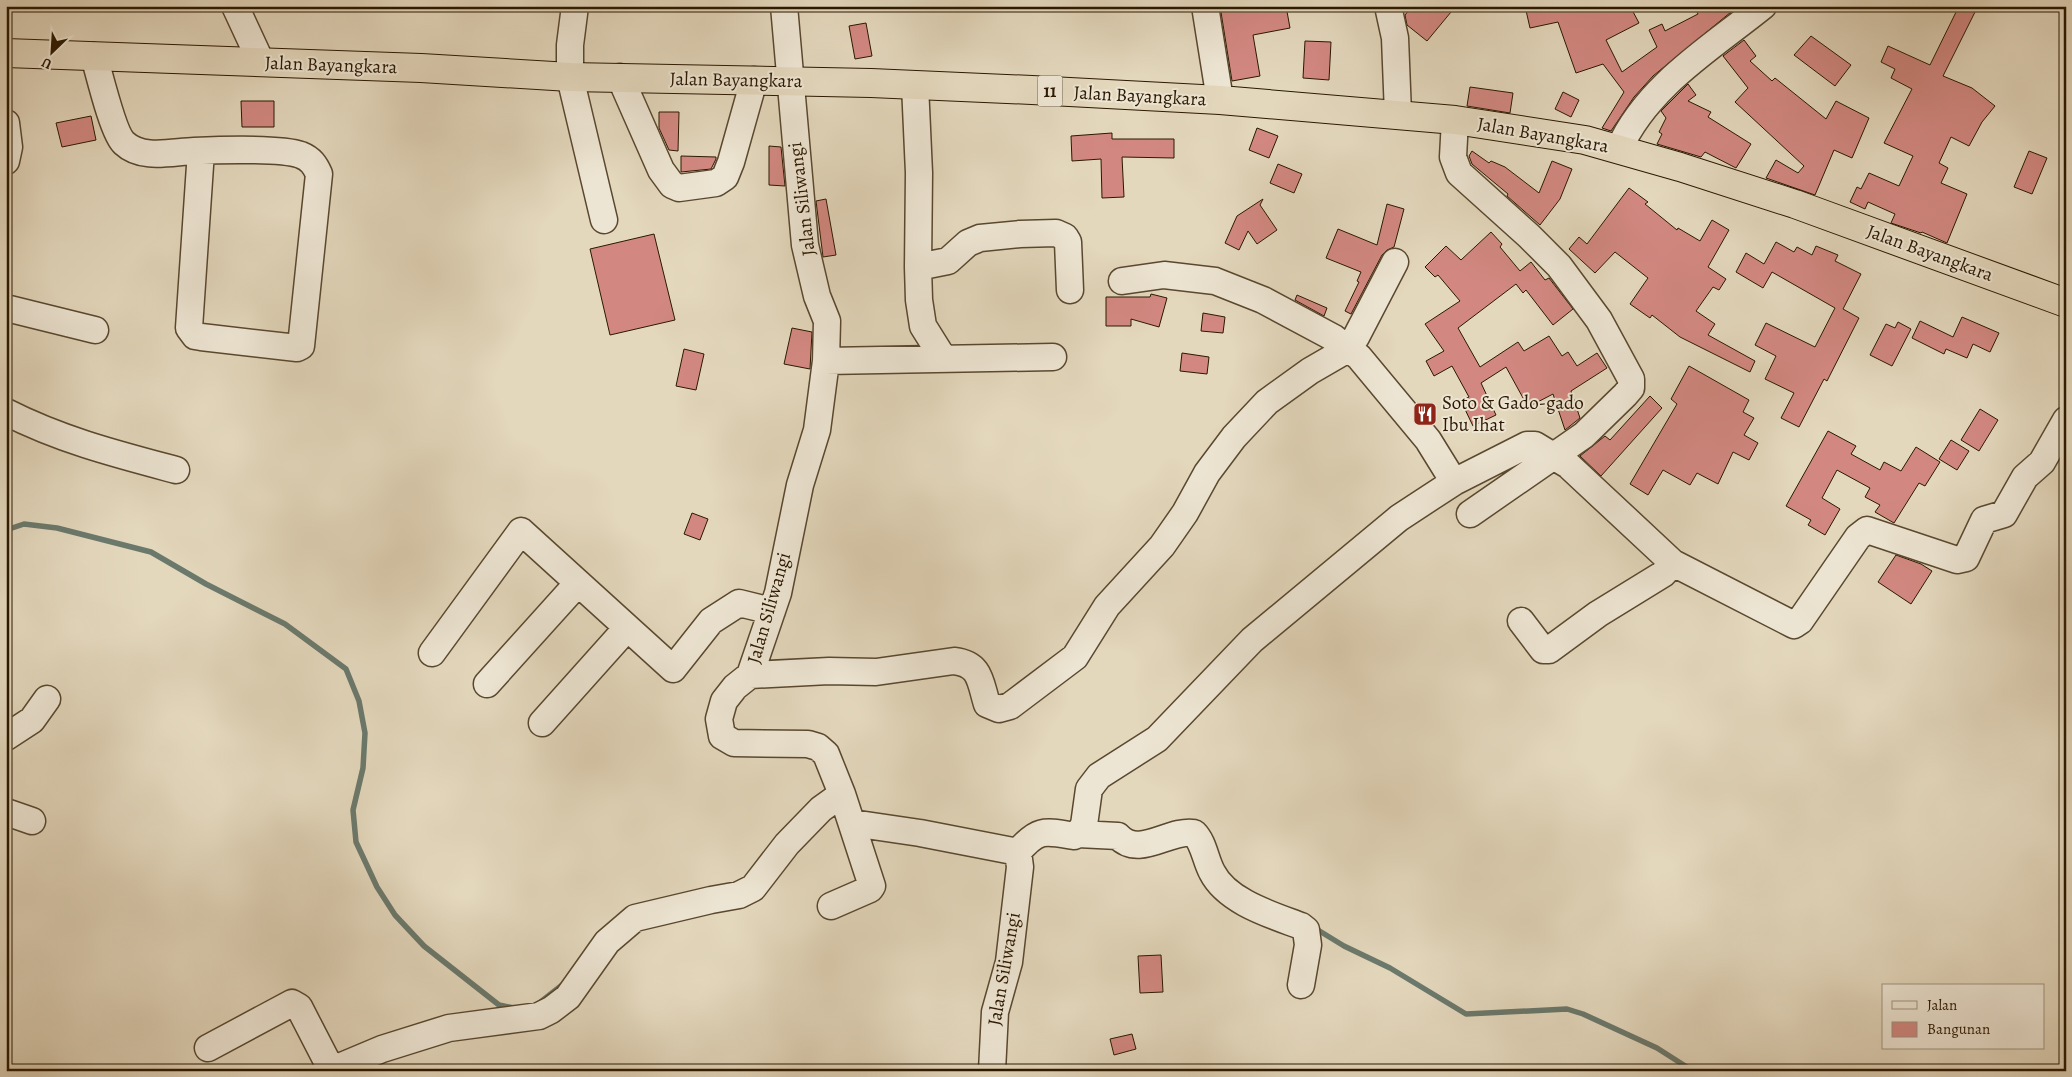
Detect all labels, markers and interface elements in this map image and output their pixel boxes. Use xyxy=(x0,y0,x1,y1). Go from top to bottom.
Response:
north arrow xyxy=(28,28,78,78)
street label: Jalan Bayangkara xyxy=(264,50,398,80)
text: U xyxy=(39,53,55,74)
street label: Jalan Bayangkara xyxy=(669,66,803,94)
road number: 11 xyxy=(1038,76,1062,106)
street label: Jalan Bayangkara xyxy=(1073,80,1207,112)
street label: Jalan Bayangkara xyxy=(1475,111,1611,159)
street label: Jalan Siliwangi xyxy=(782,141,822,257)
street label: Jalan Bayangkara xyxy=(1863,218,1997,288)
place label: Soto & Gado-gado Ibu Ihat xyxy=(1442,390,1584,438)
restaurant icon: Soto & Gado-gado Ibu Ihat xyxy=(1412,401,1438,427)
street label: Jalan Siliwangi xyxy=(741,549,797,667)
street label: Jalan Siliwangi xyxy=(981,910,1027,1028)
legend xyxy=(1882,984,2044,1050)
text: Jalan xyxy=(1927,995,1957,1015)
text: Bangunan xyxy=(1927,1019,1990,1039)

